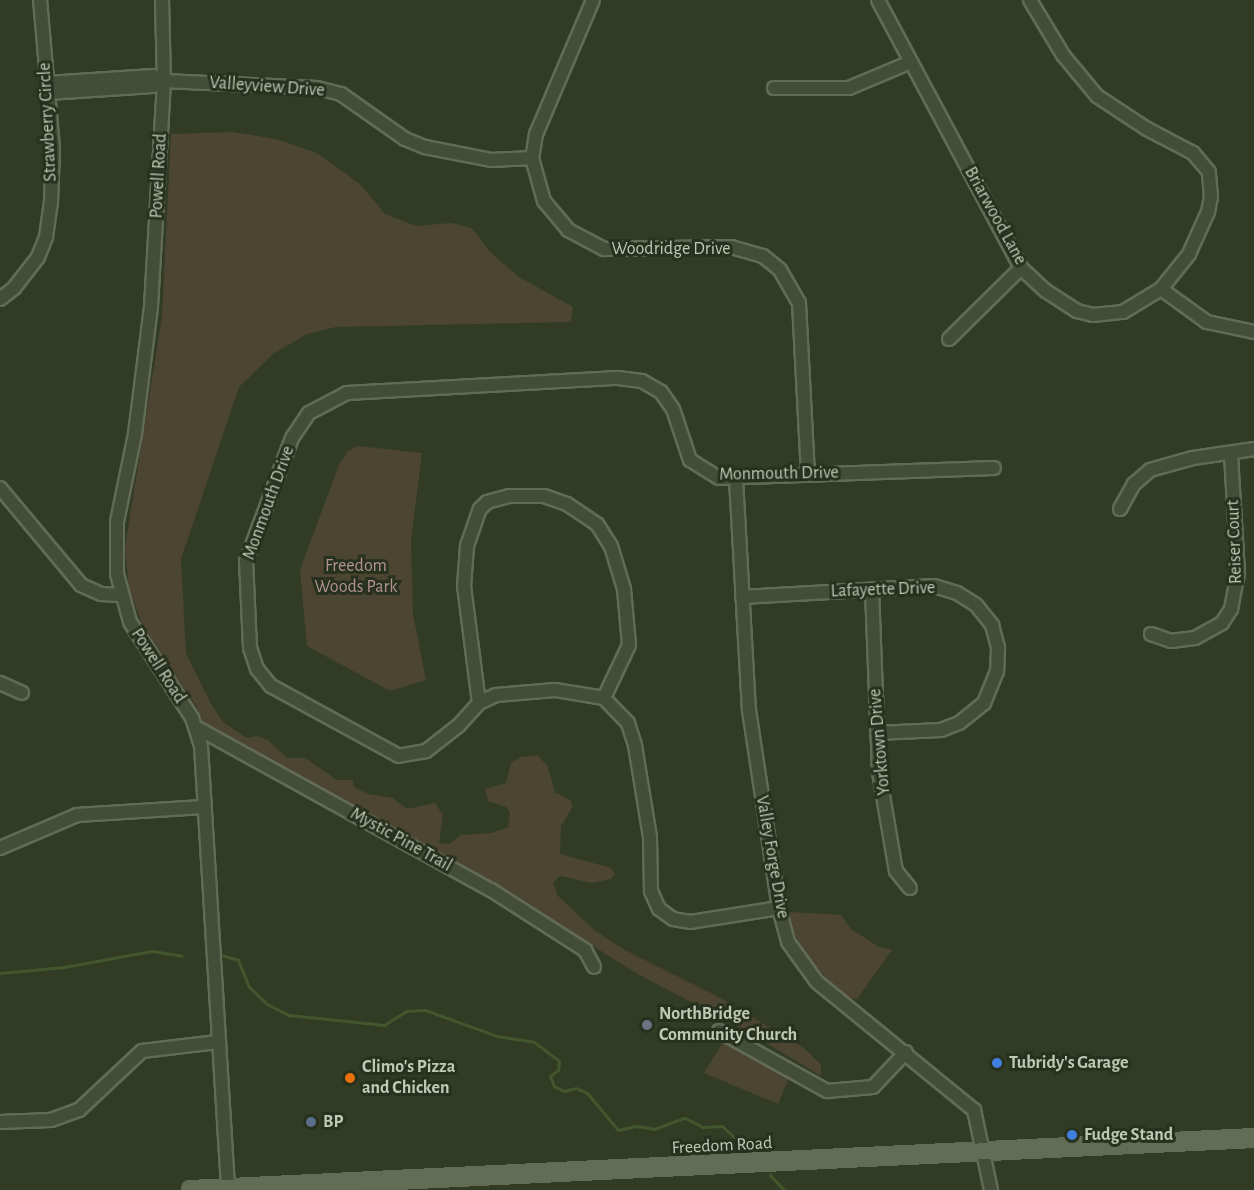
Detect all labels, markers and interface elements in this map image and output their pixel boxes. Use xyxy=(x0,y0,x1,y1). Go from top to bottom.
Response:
street label: Strawberry Circle xyxy=(34,62,62,182)
street label: Valleyview Drive xyxy=(209,72,325,102)
street label: Powell Road xyxy=(146,133,172,219)
street label: Briarwood Lane xyxy=(959,163,1031,269)
street label: Woodridge Drive xyxy=(611,238,731,260)
street label: Monmouth Drive xyxy=(238,443,300,563)
street label: Monmouth Drive xyxy=(719,462,839,486)
street label: Reiser Court xyxy=(1223,500,1247,584)
park label: Freedom Woods Park xyxy=(315,556,397,598)
street label: Lafayette Drive xyxy=(830,577,936,603)
street label: Powell Road xyxy=(126,624,190,708)
street label: Yorktown Drive xyxy=(865,688,895,796)
street label: Valley Forge Drive xyxy=(751,794,793,920)
street label: Mystic Pine Trail xyxy=(346,803,456,877)
place label: NorthBridge Community Church xyxy=(659,1004,797,1046)
marker: NorthBridge Community Church xyxy=(640,1018,654,1032)
place label: Tubridy's Garage xyxy=(1009,1052,1129,1074)
marker: Tubridy's Garage xyxy=(990,1056,1004,1070)
place label: Climo's Pizza and Chicken xyxy=(362,1057,455,1100)
marker: Climo's Pizza and Chicken xyxy=(343,1071,357,1085)
place label: BP xyxy=(323,1111,343,1133)
marker: BP xyxy=(304,1115,318,1129)
place label: Fudge Stand xyxy=(1084,1124,1173,1146)
marker: Fudge Stand xyxy=(1065,1128,1079,1142)
street label: Freedom Road xyxy=(671,1133,773,1159)

